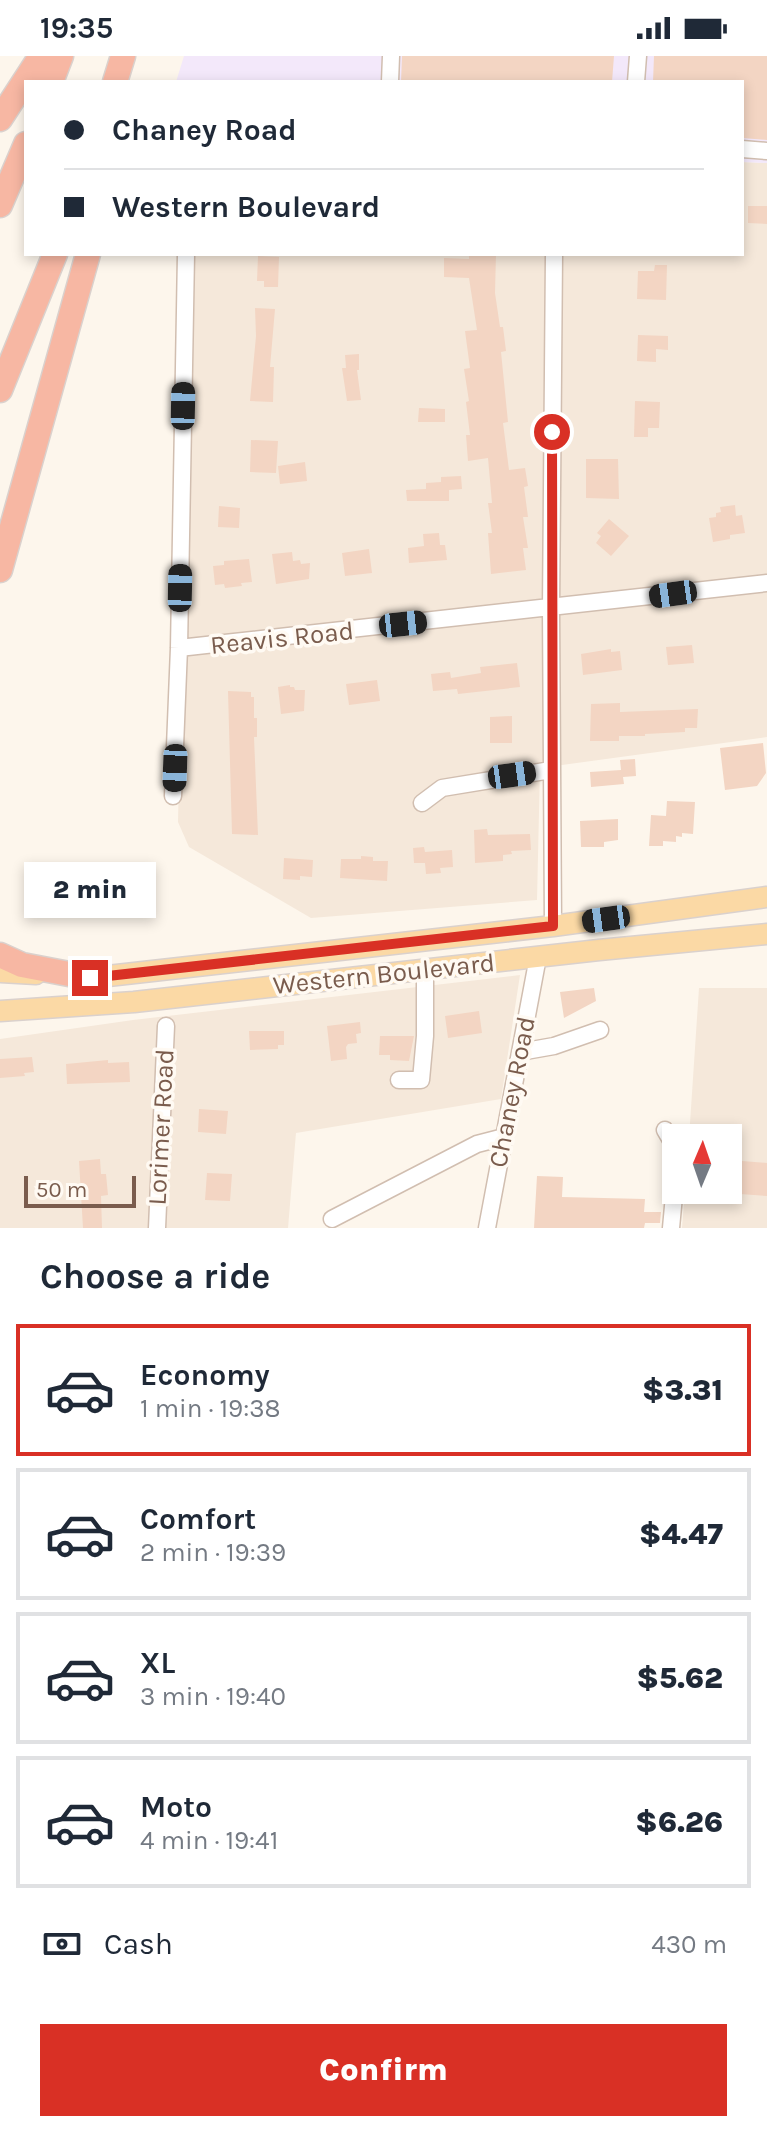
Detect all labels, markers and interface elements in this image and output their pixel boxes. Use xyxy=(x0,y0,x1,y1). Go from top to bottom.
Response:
text: 19:35 xyxy=(40,10,113,46)
text: Chaney Road xyxy=(112,112,297,148)
text: Western Boulevard xyxy=(112,189,380,225)
car xyxy=(171,382,195,430)
route start xyxy=(534,414,570,450)
car xyxy=(168,564,192,612)
car xyxy=(648,579,698,609)
car xyxy=(378,610,428,638)
street label: Reavis Road xyxy=(209,615,355,661)
car xyxy=(162,744,188,792)
car xyxy=(487,760,537,790)
callout: 2 min xyxy=(24,862,156,918)
text: 2 min xyxy=(53,874,127,905)
car xyxy=(581,904,631,934)
street label: Western Boulevard xyxy=(272,947,496,1001)
route end xyxy=(72,960,108,996)
street label: Chaney Road xyxy=(482,1014,542,1170)
street label: Lorimer Road xyxy=(141,1048,181,1206)
north arrow xyxy=(662,1124,742,1204)
map controls xyxy=(662,1124,742,1204)
scale bar xyxy=(24,1172,136,1208)
text: 50 m xyxy=(36,1177,87,1203)
text: Choose a ride xyxy=(40,1255,270,1297)
icon: car xyxy=(44,1354,116,1426)
text: Economy xyxy=(140,1357,270,1393)
text: $3.31 xyxy=(642,1372,723,1408)
text: 1 min · 19:38 xyxy=(140,1393,281,1424)
icon: car xyxy=(44,1498,116,1570)
text: Comfort xyxy=(140,1501,256,1537)
text: $4.47 xyxy=(639,1516,723,1552)
text: 2 min · 19:39 xyxy=(140,1537,286,1568)
icon: car xyxy=(44,1642,116,1714)
text: XL xyxy=(140,1645,175,1681)
text: $5.62 xyxy=(637,1660,723,1696)
text: 3 min · 19:40 xyxy=(140,1681,286,1712)
icon: car xyxy=(44,1786,116,1858)
text: Moto xyxy=(140,1789,212,1825)
text: $6.26 xyxy=(635,1804,723,1840)
text: 4 min · 19:41 xyxy=(140,1825,278,1856)
icon: cash xyxy=(40,1922,84,1966)
text: Cash xyxy=(104,1926,173,1962)
text: 430 m xyxy=(651,1929,727,1960)
button: Confirm xyxy=(40,2024,727,2116)

